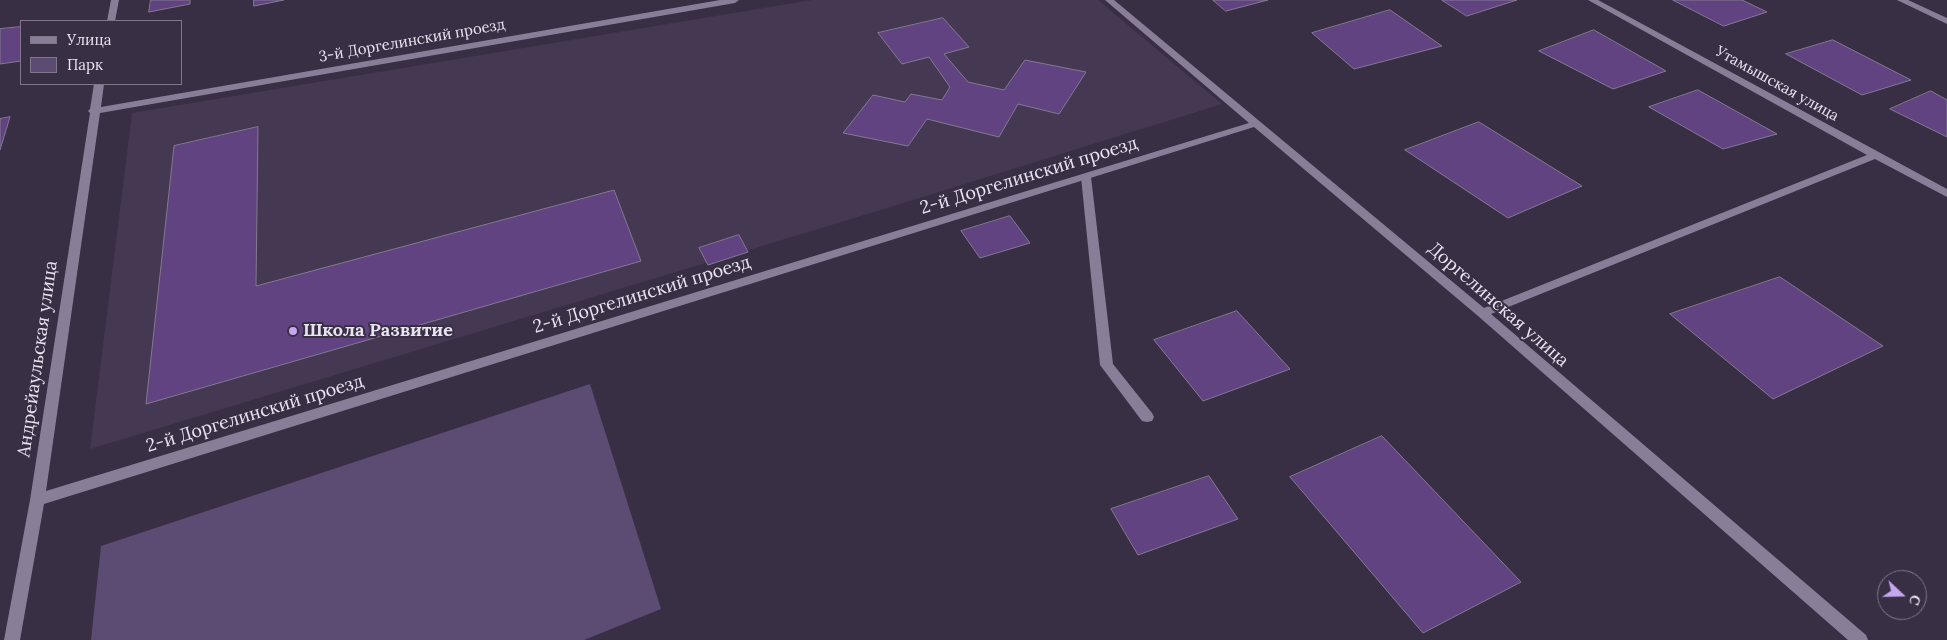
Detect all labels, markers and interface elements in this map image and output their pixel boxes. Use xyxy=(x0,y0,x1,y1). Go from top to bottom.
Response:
street label: 3-й Доргелинский проезд xyxy=(317,16,507,66)
legend xyxy=(20,20,182,85)
text: Улица xyxy=(67,30,111,49)
street label: Утамышская улица xyxy=(1712,43,1842,125)
text: Парк xyxy=(67,55,103,74)
street label: 2-й Доргелинский проезд xyxy=(918,133,1140,219)
street label: Доргелинская улица xyxy=(1423,238,1573,372)
street label: 2-й Доргелинский проезд xyxy=(531,252,753,338)
street label: Андрейаульская улица xyxy=(14,259,62,459)
place label: Школа Развитие xyxy=(303,320,453,342)
marker: Школа Развитие xyxy=(287,325,299,337)
street label: 2-й Доргелинский проезд xyxy=(144,371,366,457)
north arrow xyxy=(1877,570,1927,620)
text: С xyxy=(1905,592,1925,608)

